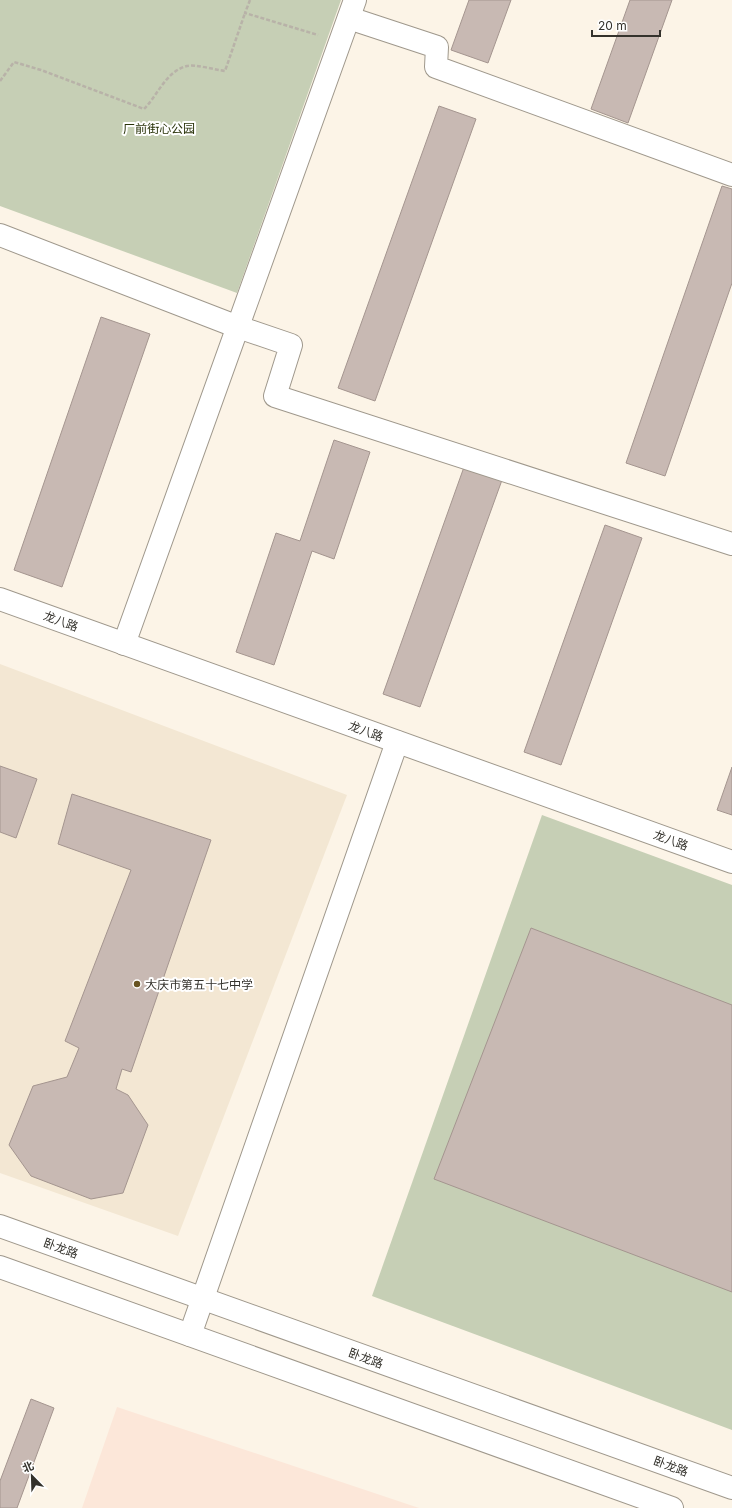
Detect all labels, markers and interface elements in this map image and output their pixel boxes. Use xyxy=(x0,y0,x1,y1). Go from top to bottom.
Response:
scale bar xyxy=(592,12,660,38)
text: 20 m xyxy=(598,18,627,33)
park label: 厂前街心公园 xyxy=(123,121,195,136)
street label: 龙八路 xyxy=(42,608,80,634)
street label: 龙八路 xyxy=(347,718,385,744)
street label: 龙八路 xyxy=(652,827,690,853)
place label: 大庆市第五十七中学 xyxy=(145,977,253,992)
marker: 大庆市第五十七中学 xyxy=(132,979,142,989)
street label: 卧龙路 xyxy=(42,1235,80,1261)
street label: 卧龙路 xyxy=(347,1345,385,1371)
street label: 卧龙路 xyxy=(652,1453,690,1479)
north arrow xyxy=(12,1456,52,1496)
text: 北 xyxy=(20,1458,36,1475)

